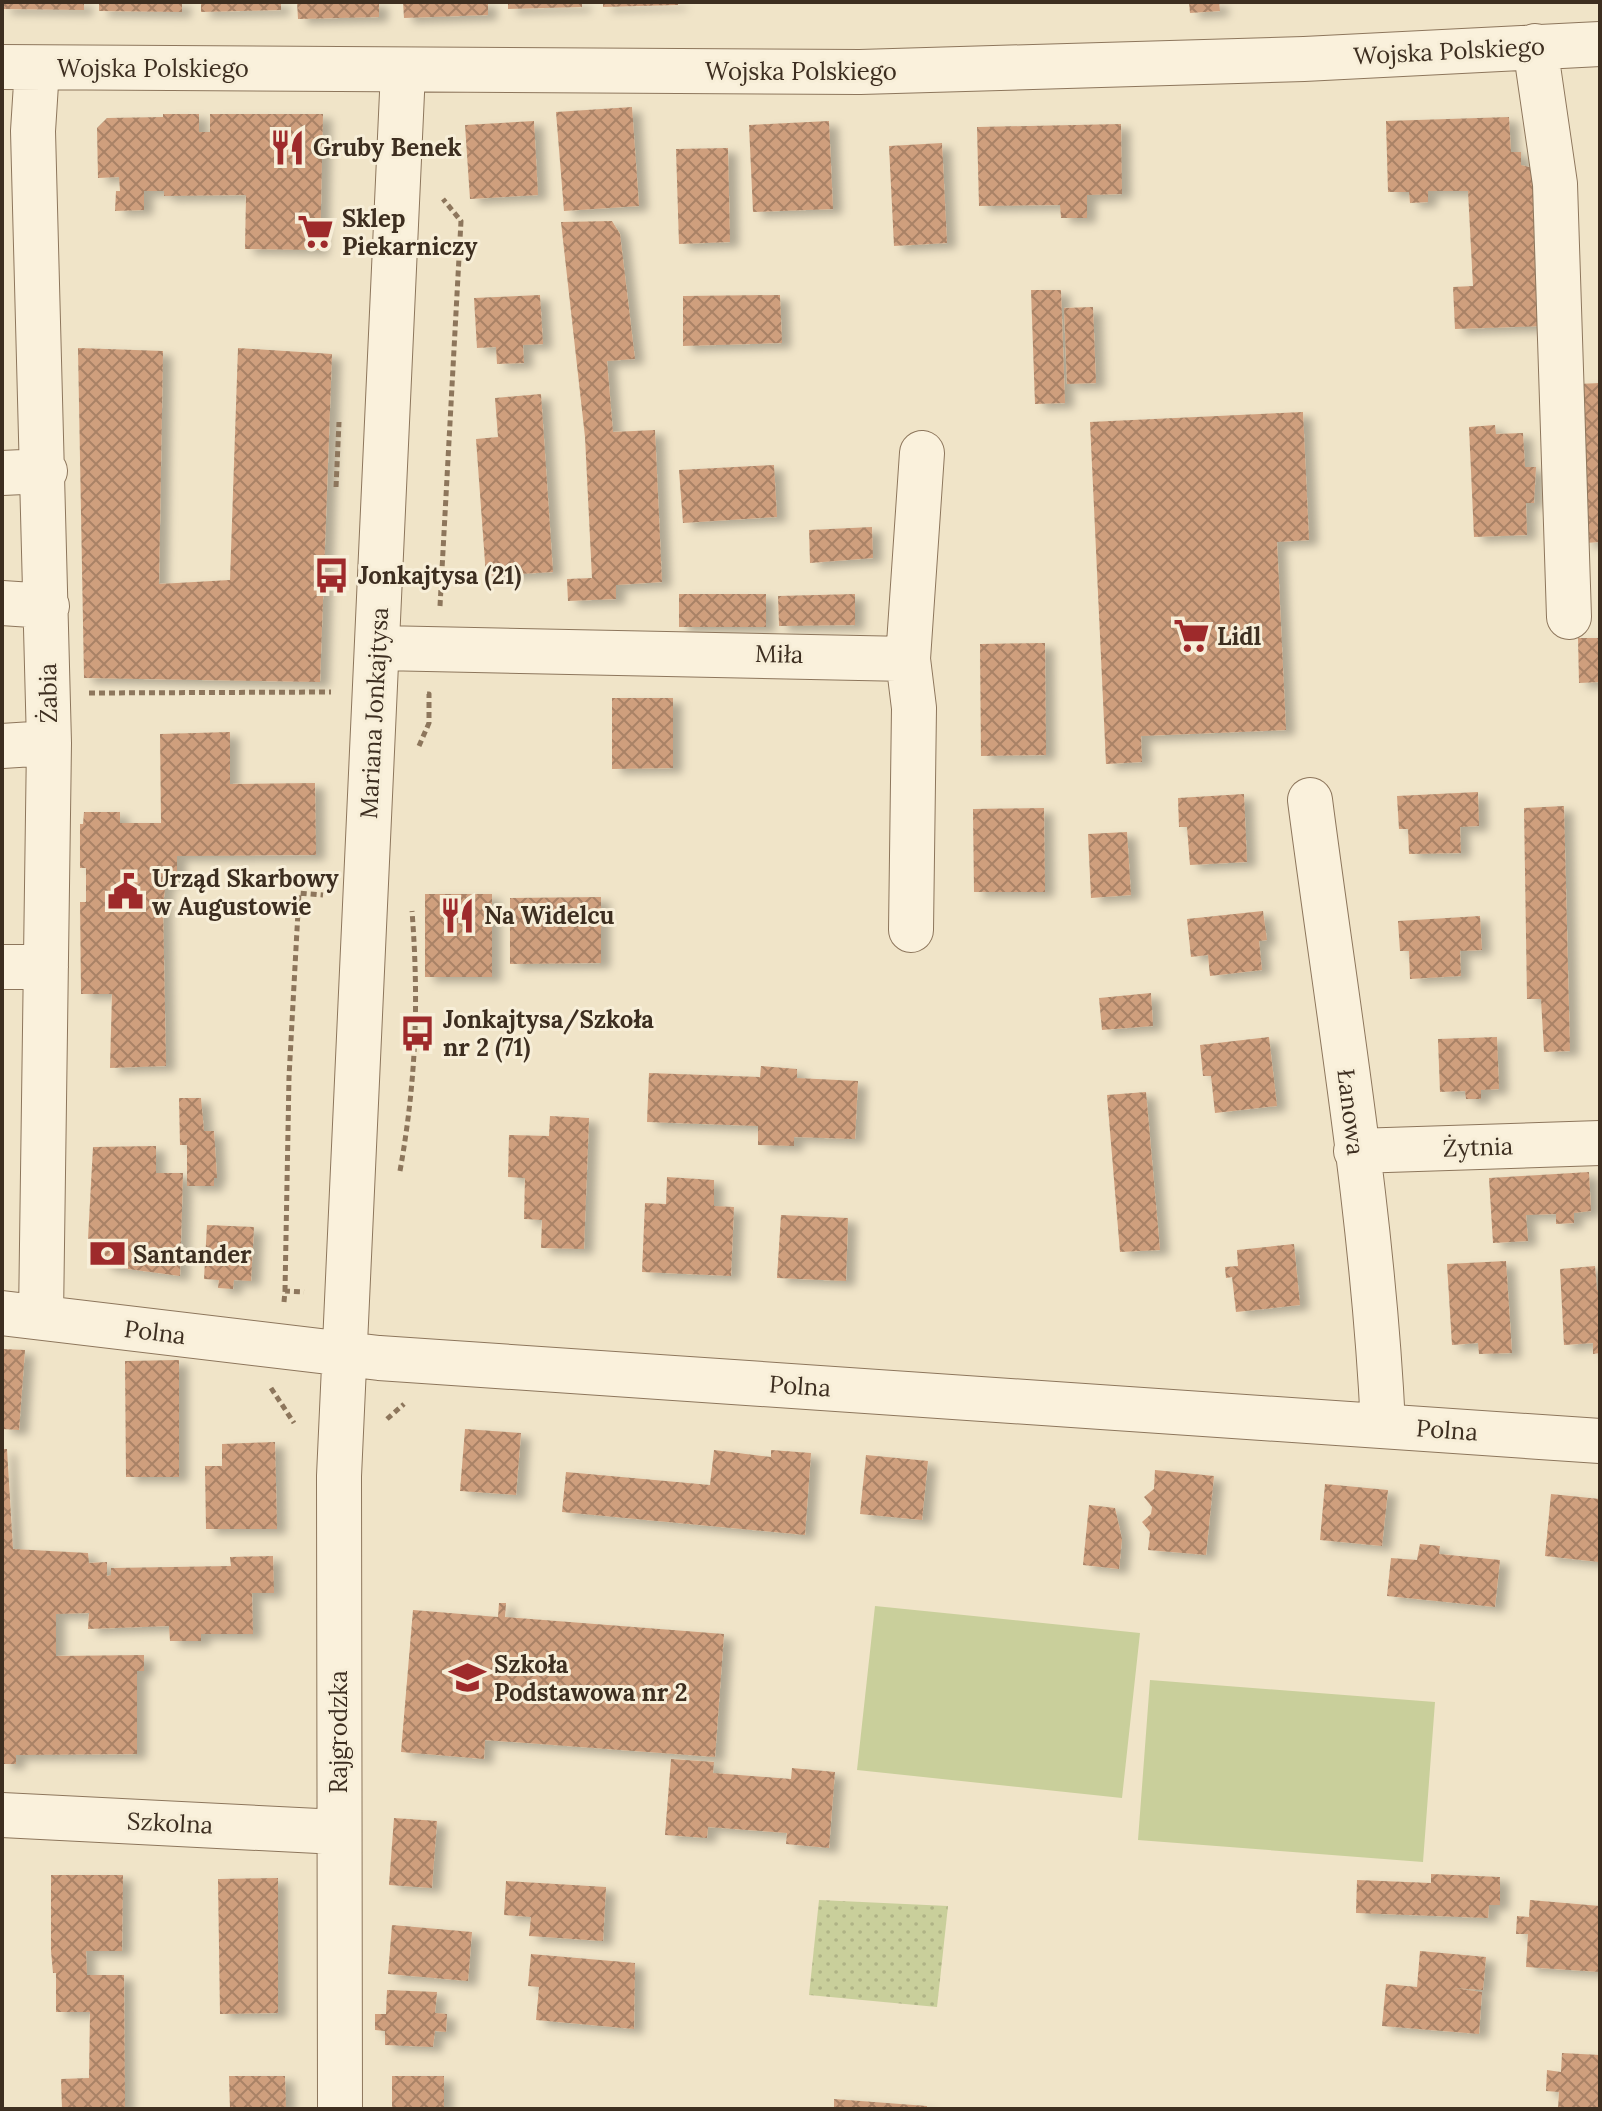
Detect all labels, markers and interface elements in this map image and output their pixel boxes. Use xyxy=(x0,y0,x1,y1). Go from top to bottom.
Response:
street label: Wojska Polskiego xyxy=(1352,31,1546,71)
street label: Wojska Polskiego xyxy=(57,53,249,84)
street label: Wojska Polskiego xyxy=(705,56,897,87)
restaurant icon: Gruby Benek xyxy=(268,128,306,166)
place label: Gruby Benek xyxy=(313,132,462,163)
place label: Sklep Piekarniczy xyxy=(342,203,478,262)
supermarket icon: Sklep Piekarniczy xyxy=(297,213,335,251)
bus stop icon: Jonkajtysa (21) xyxy=(313,556,351,594)
place label: Jonkajtysa (21) xyxy=(358,560,521,591)
street label: Mariana Jonkajtysa xyxy=(353,606,395,820)
supermarket icon: Lidl xyxy=(1172,617,1210,655)
place label: Lidl xyxy=(1217,621,1261,652)
street label: Miła xyxy=(755,638,803,670)
street label: Żabia xyxy=(32,663,64,723)
place label: Urząd Skarbowy w Augustowie xyxy=(152,863,339,922)
public building icon: Urząd Skarbowy w Augustowie xyxy=(107,873,145,911)
restaurant icon: Na Widelcu xyxy=(439,896,477,934)
place label: Na Widelcu xyxy=(484,900,615,931)
place label: Jonkajtysa/Szkoła nr 2 (71) xyxy=(443,1004,654,1063)
bus stop icon: Jonkajtysa/Szkoła nr 2 (71) xyxy=(398,1014,436,1052)
street label: Łanowa xyxy=(1330,1067,1372,1157)
street label: Żytnia xyxy=(1442,1130,1514,1164)
bank icon: Santander xyxy=(88,1235,126,1273)
place label: Santander xyxy=(133,1239,252,1270)
street label: Polna xyxy=(122,1313,188,1351)
street label: Polna xyxy=(768,1368,832,1404)
street label: Polna xyxy=(1415,1412,1479,1448)
place label: Szkoła Podstawowa nr 2 xyxy=(494,1649,688,1708)
school or university icon: Szkoła Podstawowa nr 2 xyxy=(449,1659,487,1697)
street label: Rajgrodzka xyxy=(323,1670,354,1794)
street label: Szkolna xyxy=(126,1805,214,1841)

